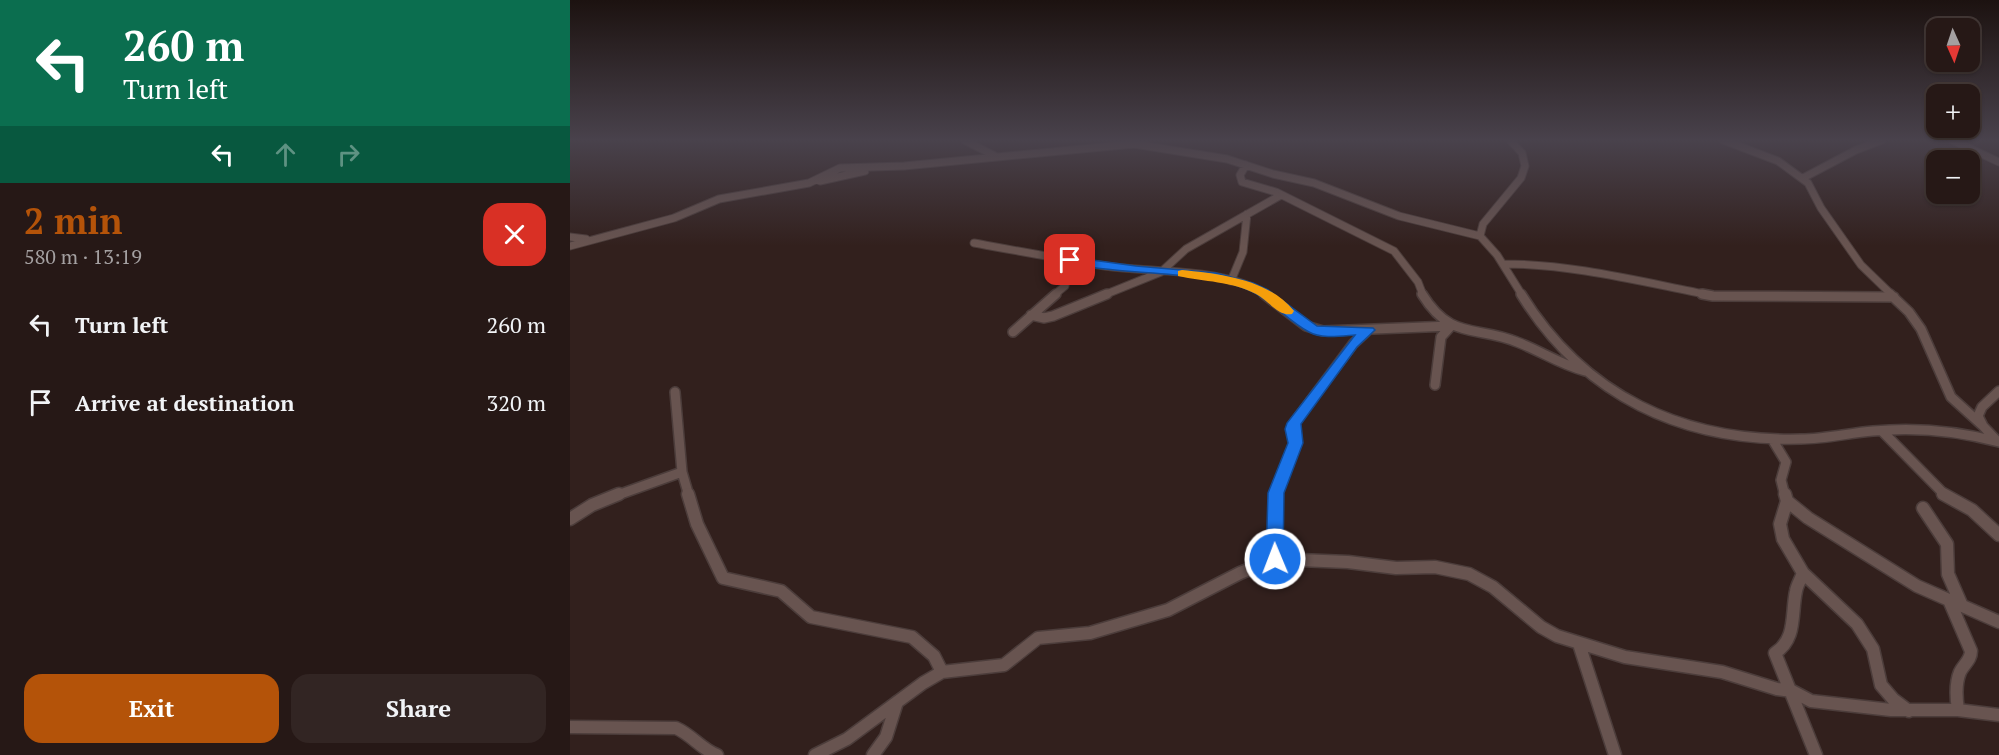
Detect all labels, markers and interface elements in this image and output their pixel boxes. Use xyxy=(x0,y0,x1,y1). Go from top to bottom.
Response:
text: 260 m xyxy=(123,17,244,73)
north arrow xyxy=(1926,18,1980,72)
map controls xyxy=(1926,18,1980,204)
icon: left xyxy=(24,24,102,102)
text: Turn left xyxy=(123,71,228,107)
button: + xyxy=(1926,84,1980,138)
icon: left xyxy=(206,138,239,171)
icon: ahead xyxy=(269,138,302,171)
icon: right xyxy=(332,138,365,171)
button: − xyxy=(1926,150,1980,204)
text: 2 min xyxy=(24,197,122,244)
button: close xyxy=(483,203,546,266)
pin xyxy=(1044,234,1095,285)
text: 580 m · 13:19 xyxy=(24,243,142,270)
icon: arrive xyxy=(1053,243,1086,276)
icon: left xyxy=(24,308,57,341)
text: Turn left xyxy=(75,310,168,339)
text: 260 m xyxy=(486,310,546,339)
icon: arrive xyxy=(24,386,57,419)
text: Arrive at destination xyxy=(75,388,294,417)
text: 320 m xyxy=(486,388,546,417)
position arrow xyxy=(1243,527,1307,591)
button: Exit xyxy=(24,674,279,743)
button: Share xyxy=(291,674,546,743)

